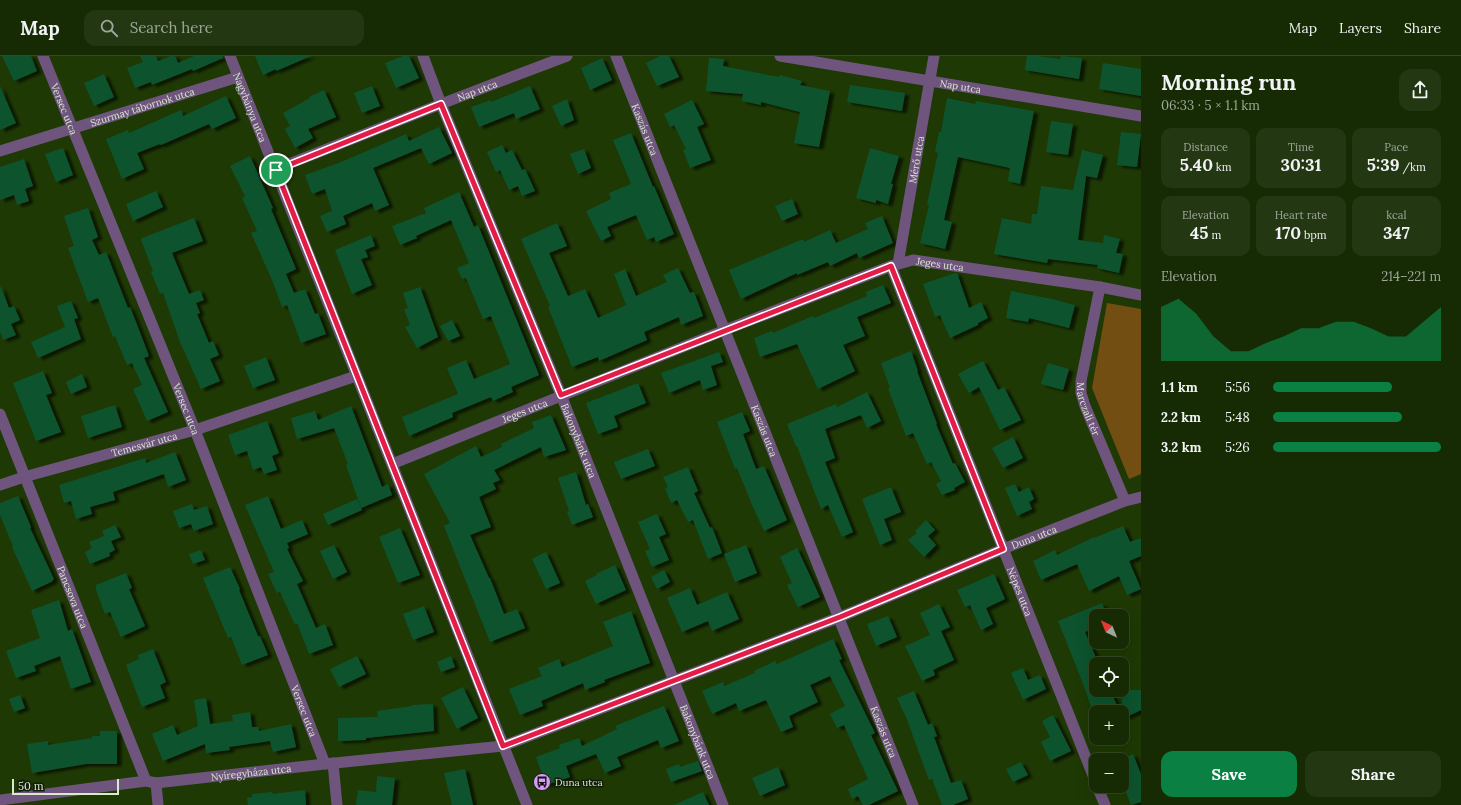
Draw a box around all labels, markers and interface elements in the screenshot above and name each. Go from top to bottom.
search box [84,10,364,46]
text: Map [20,16,60,40]
icon: search [98,17,120,39]
text: Search here [130,18,213,37]
text: Map [1289,19,1317,37]
text: Layers [1339,19,1382,37]
text: Share [1404,19,1441,37]
text: Morning run [1161,68,1296,96]
button: share [1399,69,1441,111]
street label: Nagybánya utca [231,70,270,144]
street label: Nap utca [939,76,982,96]
street label: Nap utca [455,77,499,104]
street label: Versec utca [48,80,81,136]
street label: Szurmay tábornok utca [89,84,196,129]
text: 06:33 · 5 × 1.1 km [1161,97,1260,114]
street label: Kaszás utca [629,102,661,157]
street label: Mérő utca [906,135,927,184]
text: Distance [1183,140,1228,154]
text: Time [1288,140,1314,154]
text: Pace [1384,140,1408,154]
pin [259,153,293,187]
text: 5.40 [1180,154,1213,176]
text: 30:31 [1280,154,1322,176]
text: 5:39 [1367,154,1400,176]
icon: arrive [265,159,287,181]
text: km [1213,160,1232,174]
text: /km [1400,160,1426,174]
text: Elevation [1182,208,1229,222]
text: Heart rate [1275,208,1327,222]
text: kcal [1386,208,1406,222]
text: 45 [1190,222,1209,244]
text: 170 [1275,222,1301,244]
text: 347 [1383,222,1410,244]
text: m [1209,228,1221,242]
text: bpm [1301,228,1327,242]
street label: Jeges utca [915,254,965,274]
text: Elevation [1161,268,1217,285]
text: 214–221 m [1381,268,1441,285]
text: 1.1 km [1161,379,1198,396]
text: 5:56 [1225,379,1250,396]
street label: Versec utca [170,380,203,436]
street label: Marczali tér [1074,382,1103,438]
street label: Jeges utca [499,396,549,426]
street label: Bakonybánk utca [558,401,600,480]
street label: Kaszás utca [748,403,781,458]
text: 2.2 km [1161,409,1201,426]
text: 5:48 [1225,409,1250,426]
street label: Temesvár utca [110,429,179,459]
text: 3.2 km [1161,439,1201,456]
text: 5:26 [1225,439,1250,456]
street label: Duna utca [1009,522,1058,552]
street label: Pancsova utca [55,564,91,630]
street label: Népes utca [1004,565,1036,618]
north arrow [1089,609,1129,649]
map controls [1089,609,1129,793]
button: locate [1089,657,1129,697]
street label: Versec utca [288,682,320,738]
street label: Bakonybánk utca [677,703,719,781]
street label: Kaszás utca [868,704,900,760]
button: + [1089,705,1129,745]
button: Save [1161,751,1297,797]
button: Share [1305,751,1441,797]
button: − [1089,753,1129,793]
street label: Nyíregyháza utca [210,761,292,783]
bus stop icon: Duna utca [532,772,552,792]
place label: Duna utca [555,776,603,789]
scale bar [12,777,119,796]
text: 50 m [18,779,44,793]

